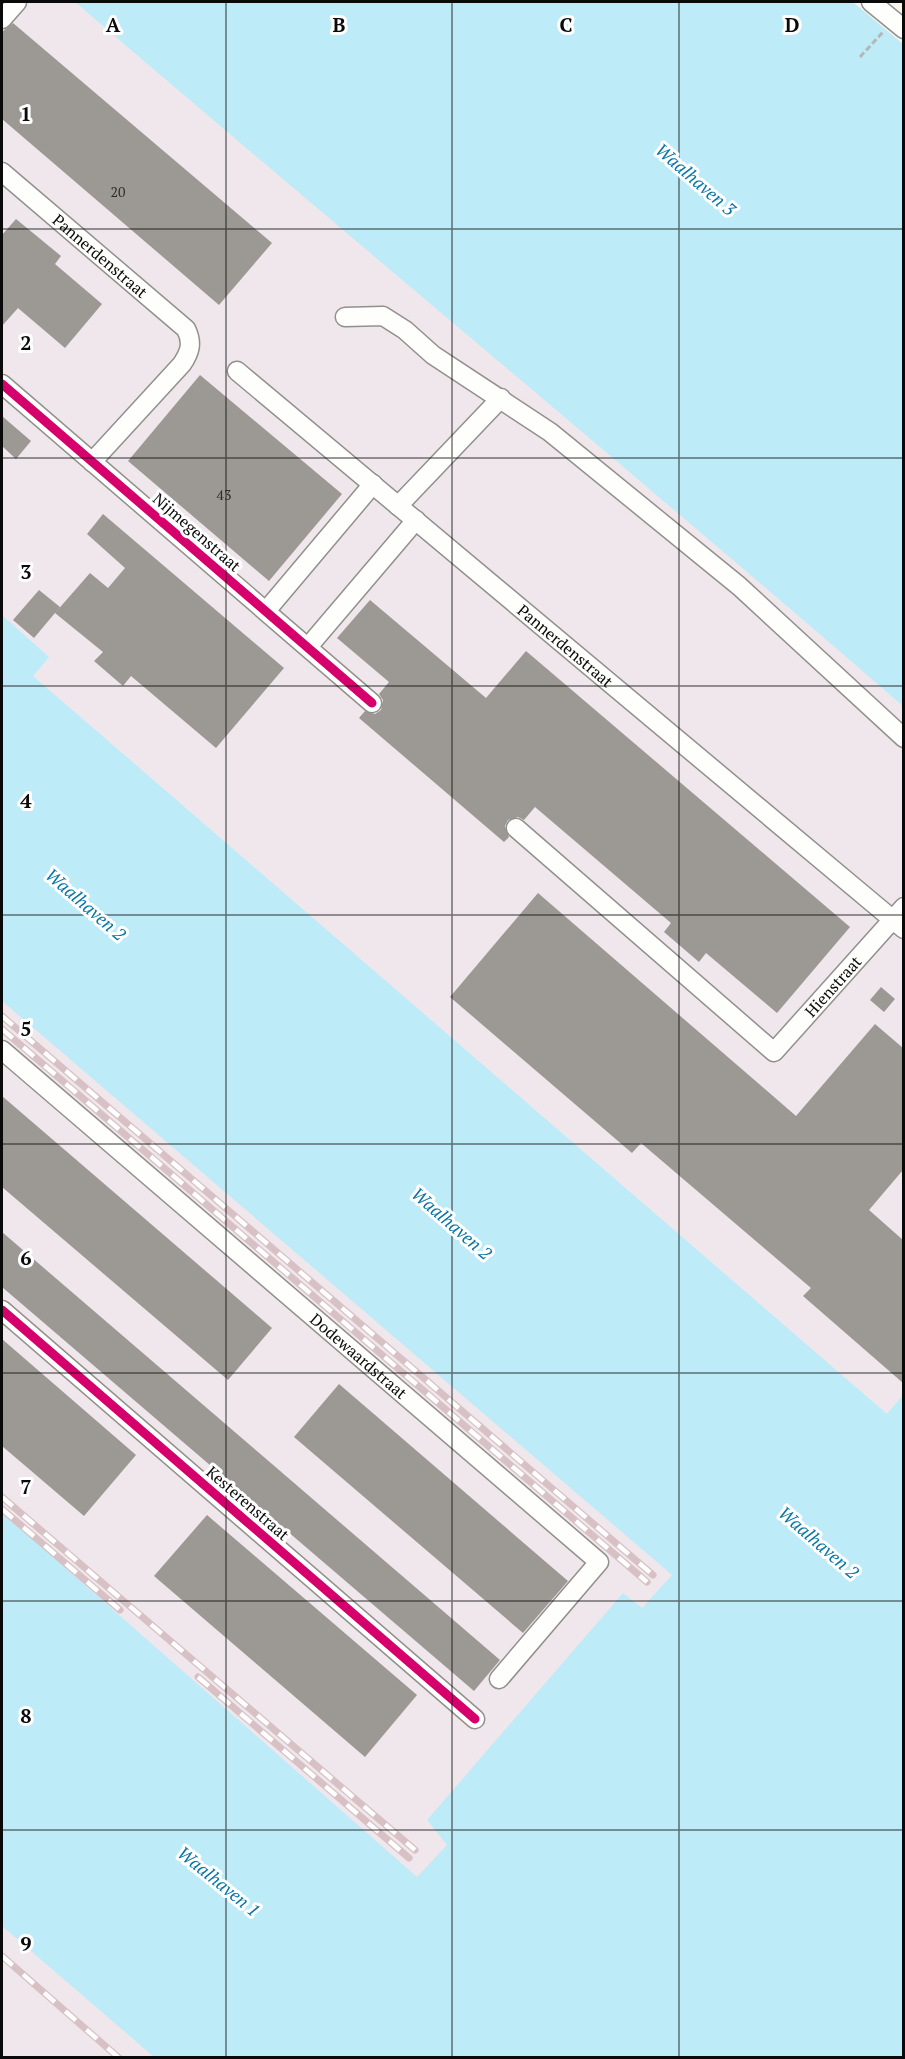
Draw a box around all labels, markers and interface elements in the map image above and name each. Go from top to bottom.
text: A [106,11,121,38]
text: B [333,11,346,38]
text: C [559,11,573,38]
text: D [785,11,799,38]
text: 1 [20,100,32,127]
water label: Waalhaven 3 [651,137,742,221]
house number: 20 [111,182,125,201]
street label: Pannerdenstraat [48,209,152,303]
text: 2 [20,329,32,356]
house number: 43 [217,485,231,504]
street label: Nijmegenstraat [148,488,246,576]
text: 3 [20,558,32,585]
street label: Pannerdenstraat [513,599,618,692]
text: 4 [20,787,32,814]
water label: Waalhaven 2 [41,862,132,946]
street label: Hienstraat [800,951,866,1022]
text: 5 [20,1015,32,1042]
water label: Waalhaven 2 [407,1181,498,1265]
text: 6 [20,1244,32,1271]
street label: Dodewaardstraat [306,1308,412,1404]
street label: Kesterenstraat [202,1461,294,1545]
text: 7 [20,1473,32,1500]
water label: Waalhaven 2 [774,1500,865,1584]
text: 8 [20,1702,32,1729]
water label: Waalhaven 1 [173,1840,265,1922]
text: 9 [20,1930,32,1957]

